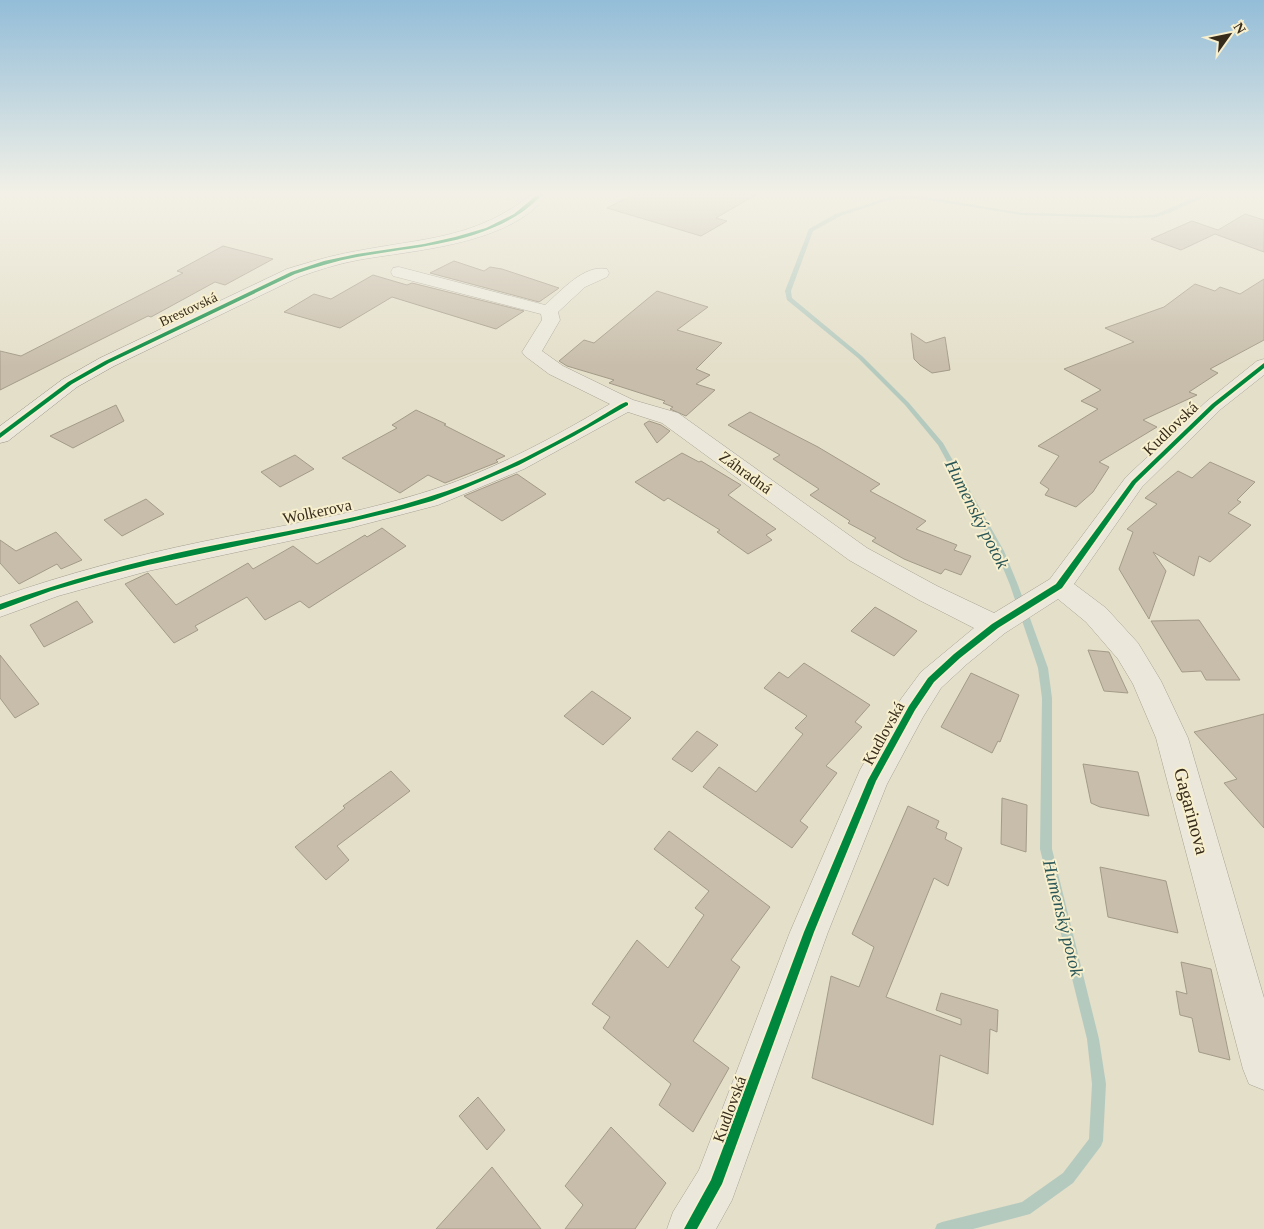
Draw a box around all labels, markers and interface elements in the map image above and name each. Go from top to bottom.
north arrow [1204,10,1254,60]
text: N [1230,20,1249,37]
street label: Brestovská [157,289,220,329]
street label: Kudlovská [1140,398,1201,459]
street label: Záhradná [716,448,775,497]
water label: Humenský potok [941,455,1013,573]
street label: Wolkerova [281,496,353,527]
street label: Kudlovská [859,699,908,768]
street label: Gagarinova [1170,766,1213,857]
water label: Humenský potok [1039,857,1087,979]
street label: Kudlovská [710,1074,749,1145]

